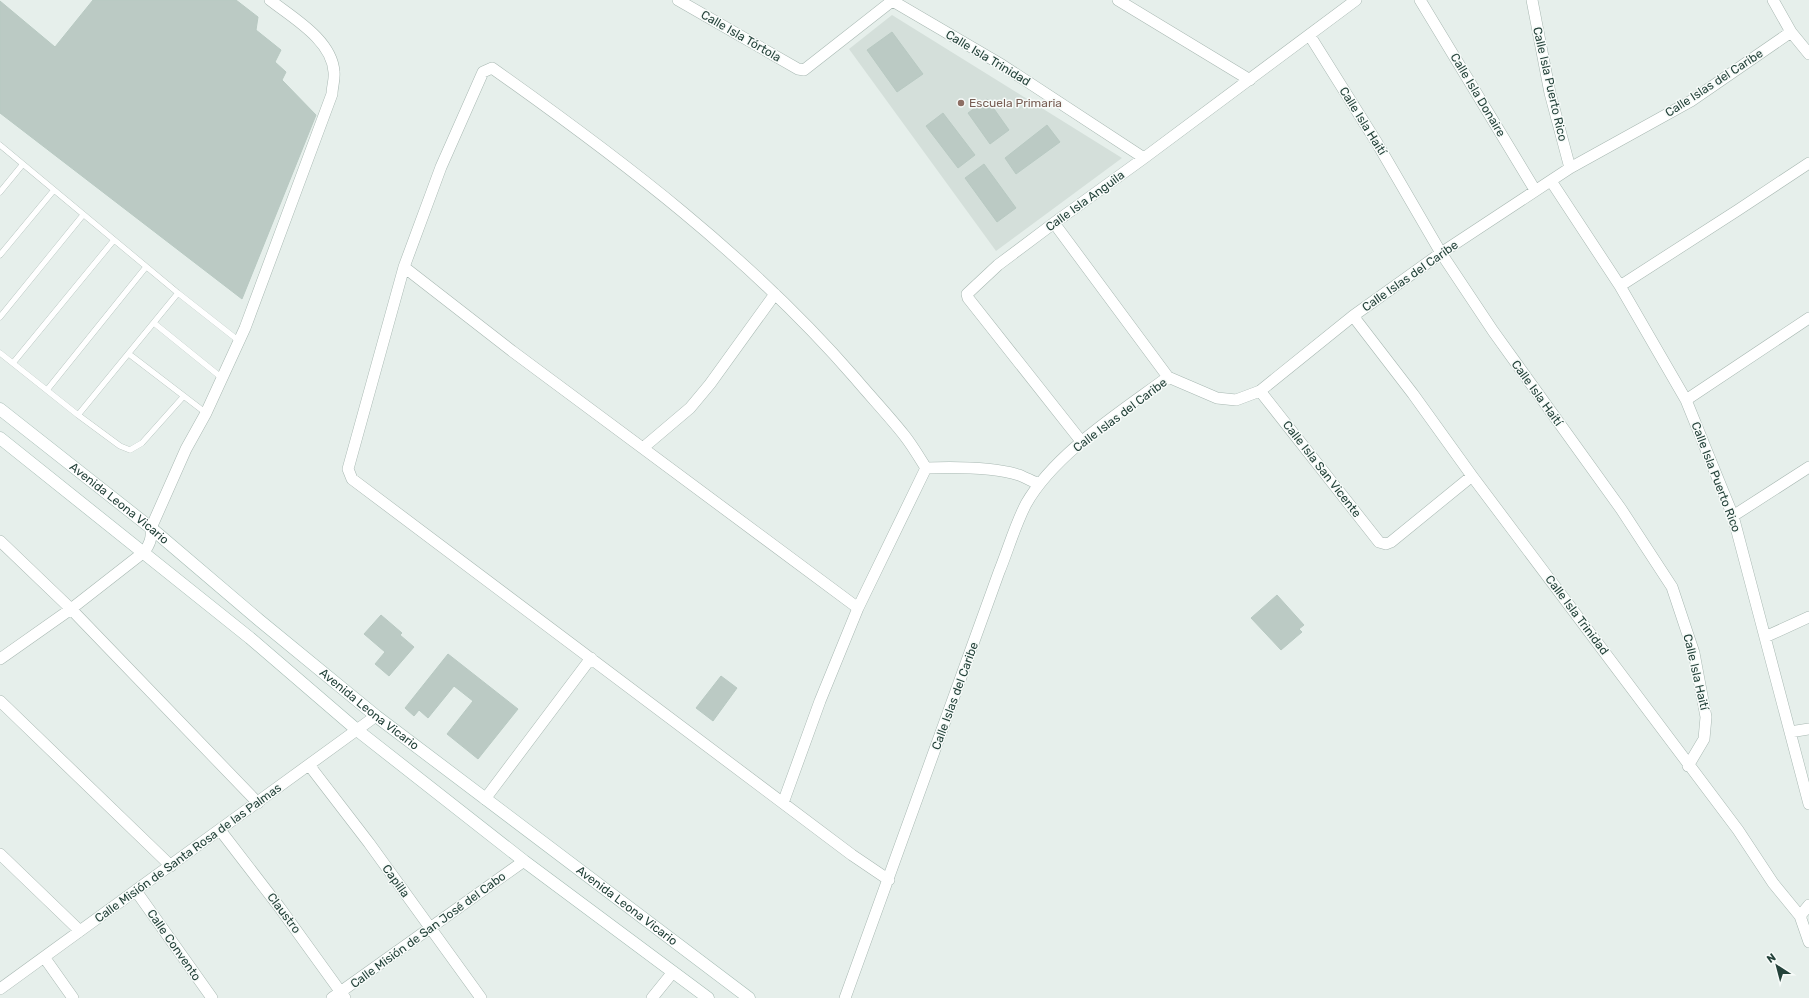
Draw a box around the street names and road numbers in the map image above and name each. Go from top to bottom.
street label: Calle Isla Tórtola [699,7,783,65]
street label: Calle Isla Puerto Rico [1530,25,1570,143]
street label: Calle Isla Trinidad [943,27,1033,89]
street label: Calle Islas del Caribe [1662,46,1766,120]
street label: Calle Isla Donaire [1448,51,1509,140]
street label: Calle Isla Haití [1336,84,1390,159]
street label: Calle Isla Anguila [1043,168,1127,234]
street label: Calle Islas del Caribe [1359,237,1461,314]
street label: Calle Isla Haití [1509,357,1566,429]
street label: Calle Islas del Caribe [1070,375,1170,455]
street label: Calle Isla San Vicente [1280,418,1364,520]
street label: Calle Isla Puerto Rico [1689,420,1744,534]
street label: Avenida Leona Vicario [67,460,172,547]
street label: Calle Isla Trinidad [1542,572,1612,658]
street label: Calle Isla Haití [1680,633,1712,712]
street label: Calle Islas del Caribe [929,640,981,752]
street label: Avenida Leona Vicario [317,666,422,753]
street label: Calle Misión de Santa Rosa de las Palmas [92,781,284,925]
street label: Capilla [379,862,413,900]
street label: Avenida Leona Vicario [574,863,680,948]
street label: Calle Misión de San José del Cabo [348,869,508,991]
street label: Claustro [264,890,304,936]
street label: Calle Convento [144,907,204,984]

